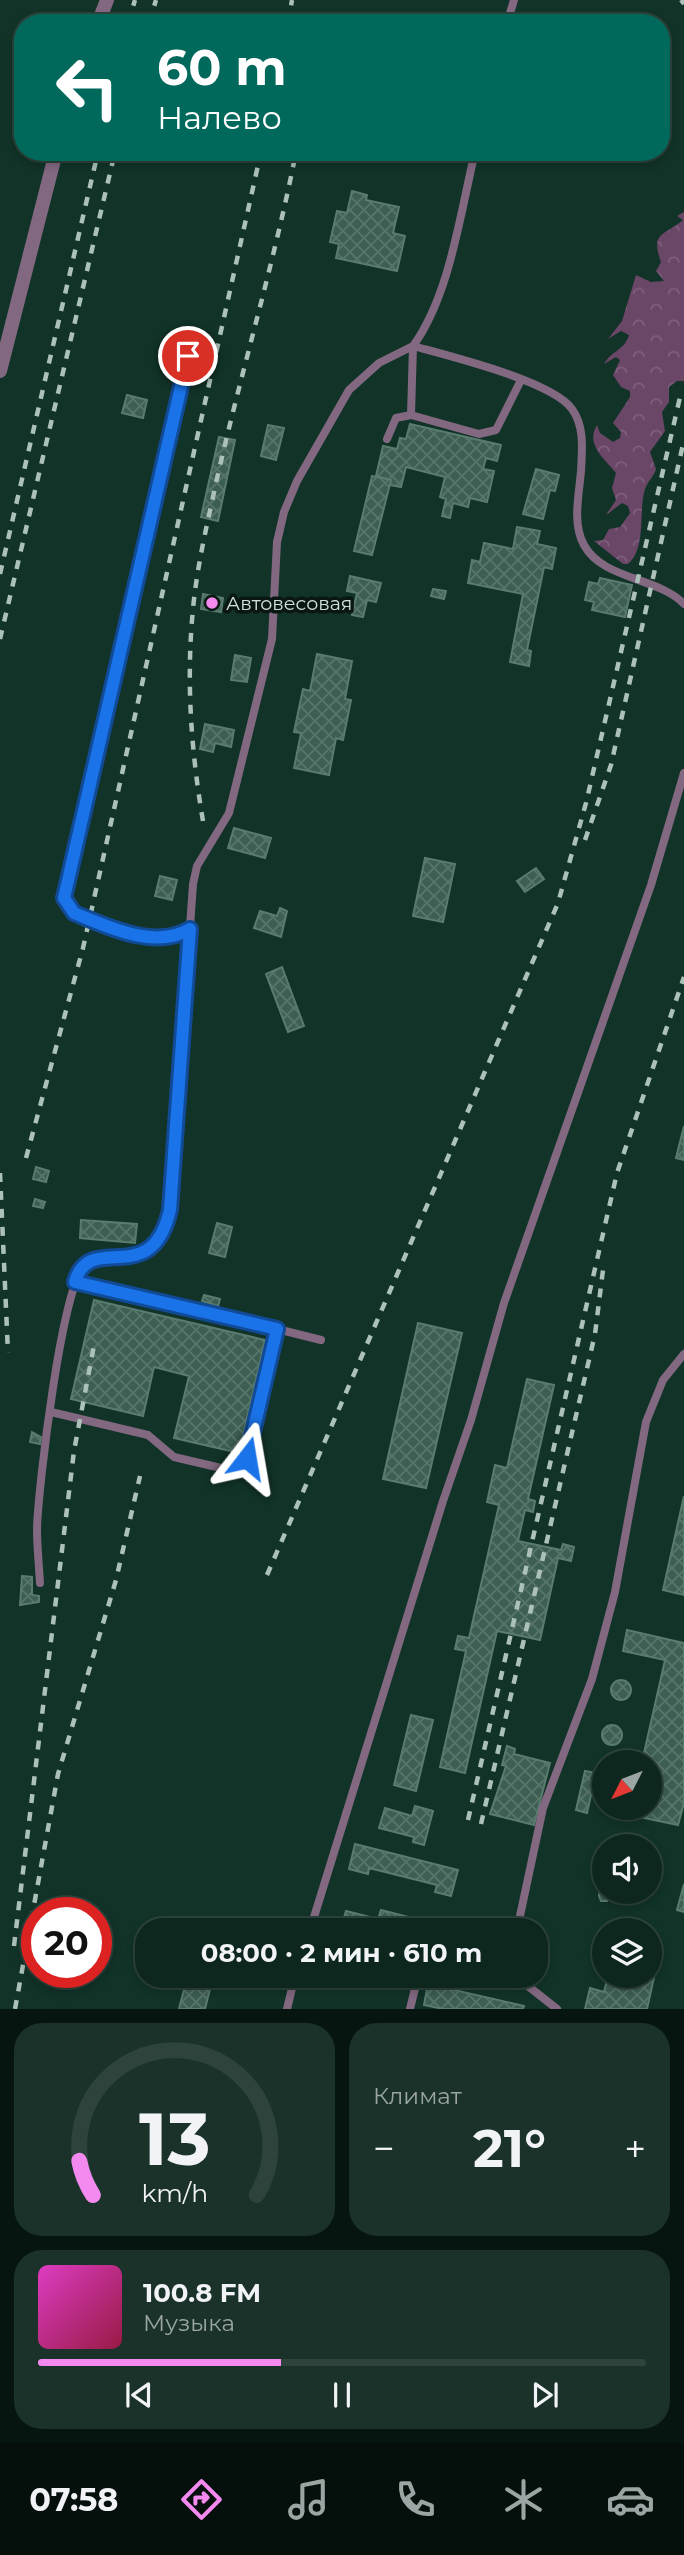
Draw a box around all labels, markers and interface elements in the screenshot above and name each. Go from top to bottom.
text: 60 m [157,38,287,97]
icon: left [42,42,133,133]
text: Налево [157,98,282,137]
pin [158,326,218,386]
icon: arrive [169,337,207,375]
place label: Автовесовая [226,592,352,615]
marker: Автовесовая [204,595,220,611]
position arrow [210,1421,284,1495]
north arrow [592,1750,662,1820]
map controls [592,1750,662,1988]
button: sound [592,1834,662,1904]
speed limit sign: 20 [21,1897,112,1988]
button: layers [592,1918,662,1988]
text: 08:00 · 2 мин · 610 m [201,1937,482,1969]
text: Климат [373,2082,462,2110]
text: 13 [139,2096,210,2184]
text: 21° [473,2117,546,2180]
text: − [373,2125,395,2172]
text: + [624,2125,646,2172]
text: km/h [141,2178,208,2208]
text: 100.8 FM [143,2277,261,2309]
text: Музыка [143,2309,235,2337]
icon: previous [120,2376,158,2414]
icon: pause [323,2376,361,2414]
icon: next [526,2376,564,2414]
icon: directions [177,2475,226,2524]
icon: music [284,2475,333,2524]
icon: phone [391,2475,440,2524]
icon: climate [499,2475,548,2524]
icon: car [606,2475,655,2524]
text: 07:58 [29,2480,118,2519]

